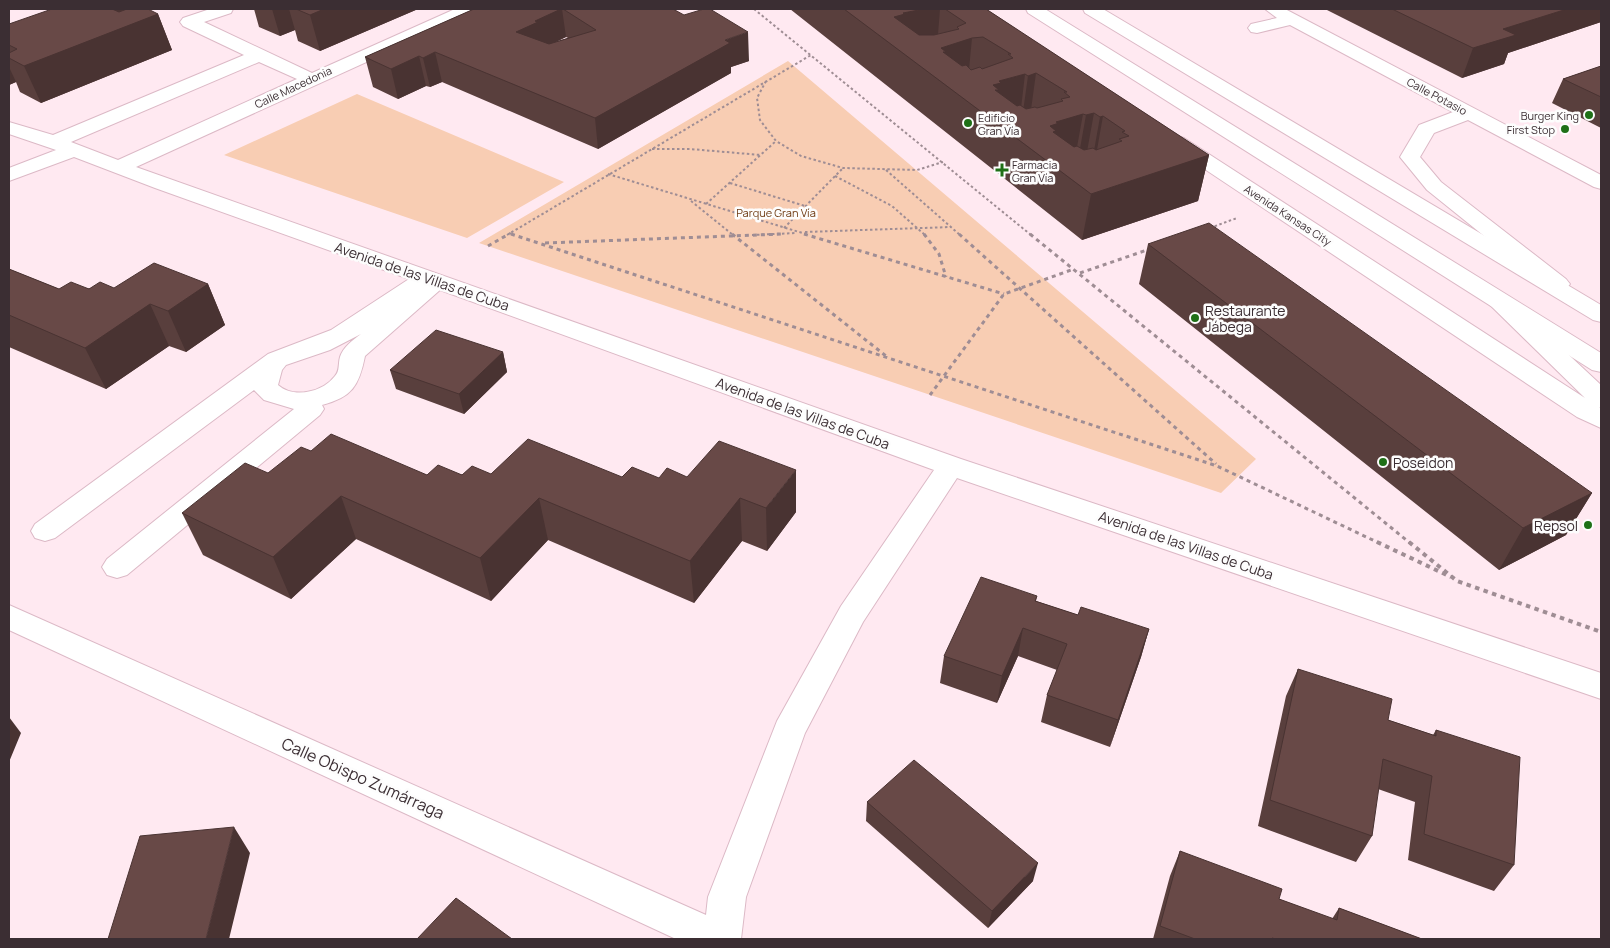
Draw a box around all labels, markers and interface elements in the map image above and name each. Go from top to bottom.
street label: Calle Macedonia [252,63,334,111]
street label: Calle Potasio [1404,74,1470,118]
place label: Burger King [1521,108,1579,123]
marker: Burger King [1583,109,1595,121]
place label: Edificio Gran Vía [978,110,1019,138]
marker: Edificio Gran Vía [962,117,974,129]
place label: First Stop [1507,122,1555,137]
marker: First Stop [1559,123,1571,135]
place label: Farmacia Gran Vía [1012,157,1057,185]
marker: Farmacia Gran Vía [996,164,1008,176]
street label: Avenida Kansas City [1241,181,1335,249]
park label: Parque Gran Vía [736,205,816,220]
street label: Avenida de las Villas de Cuba [332,237,512,315]
place label: Restaurante Jábega [1205,301,1285,336]
marker: Restaurante Jábega [1189,312,1201,324]
street label: Avenida de las Villas de Cuba [713,373,893,453]
place label: Poseidon [1393,453,1453,472]
marker: Poseidon [1377,456,1389,468]
street label: Avenida de las Villas de Cuba [1096,506,1276,584]
place label: Repsol [1534,516,1578,535]
marker: Repsol [1582,519,1594,531]
street label: Calle Obispo Zumárraga [278,732,448,824]

